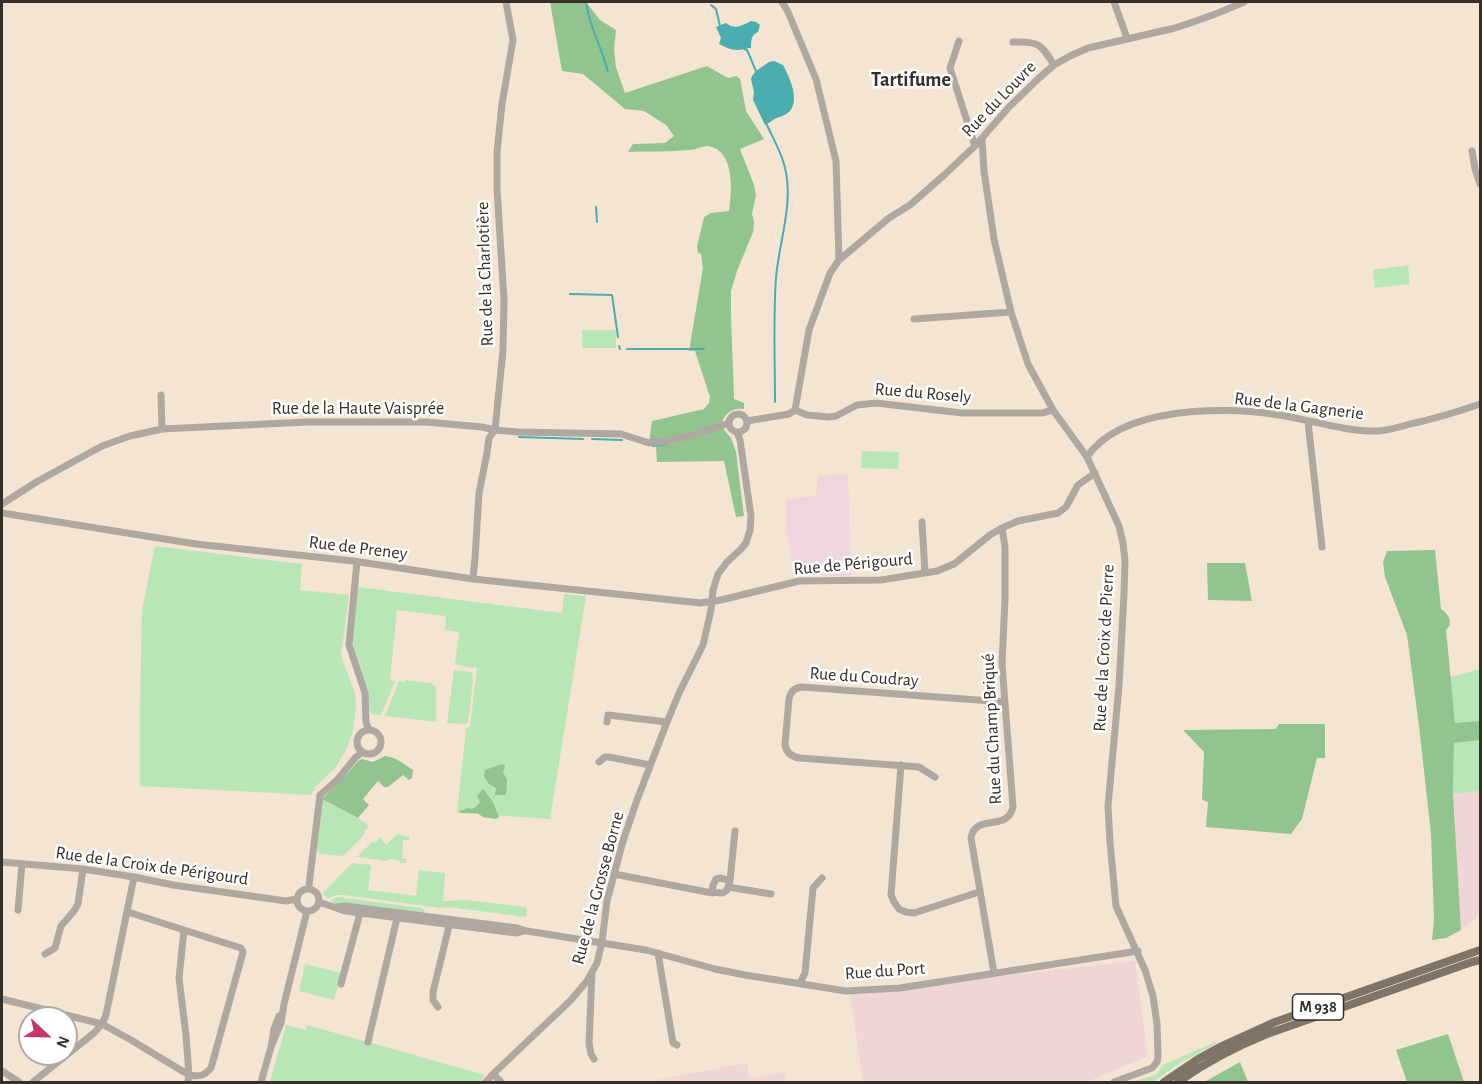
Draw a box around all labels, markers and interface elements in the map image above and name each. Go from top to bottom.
street label: Rue du Louvre [957,56,1041,142]
district label: Tartifume [871,68,951,92]
street label: Rue de la Charlotière [472,201,498,347]
street label: Rue du Rosely [874,378,972,408]
street label: Rue de la Gagnerie [1233,387,1365,425]
street label: Rue de la Haute Vaisprée [272,398,444,420]
street label: Rue de Preney [307,531,409,565]
street label: Rue de Périgourd [793,548,913,580]
street label: Rue de la Croix de Pierre [1089,564,1119,732]
street label: Rue du Champ Briqué [977,653,1007,805]
street label: Rue du Coudray [809,662,919,692]
street label: Rue de la Grosse Borne [567,809,629,967]
street label: Rue de la Croix de Périgourd [54,842,250,890]
street label: Rue du Port [844,957,926,985]
road number: M 938 [1292,994,1344,1020]
north arrow [18,1006,78,1066]
text: N [53,1034,72,1050]

